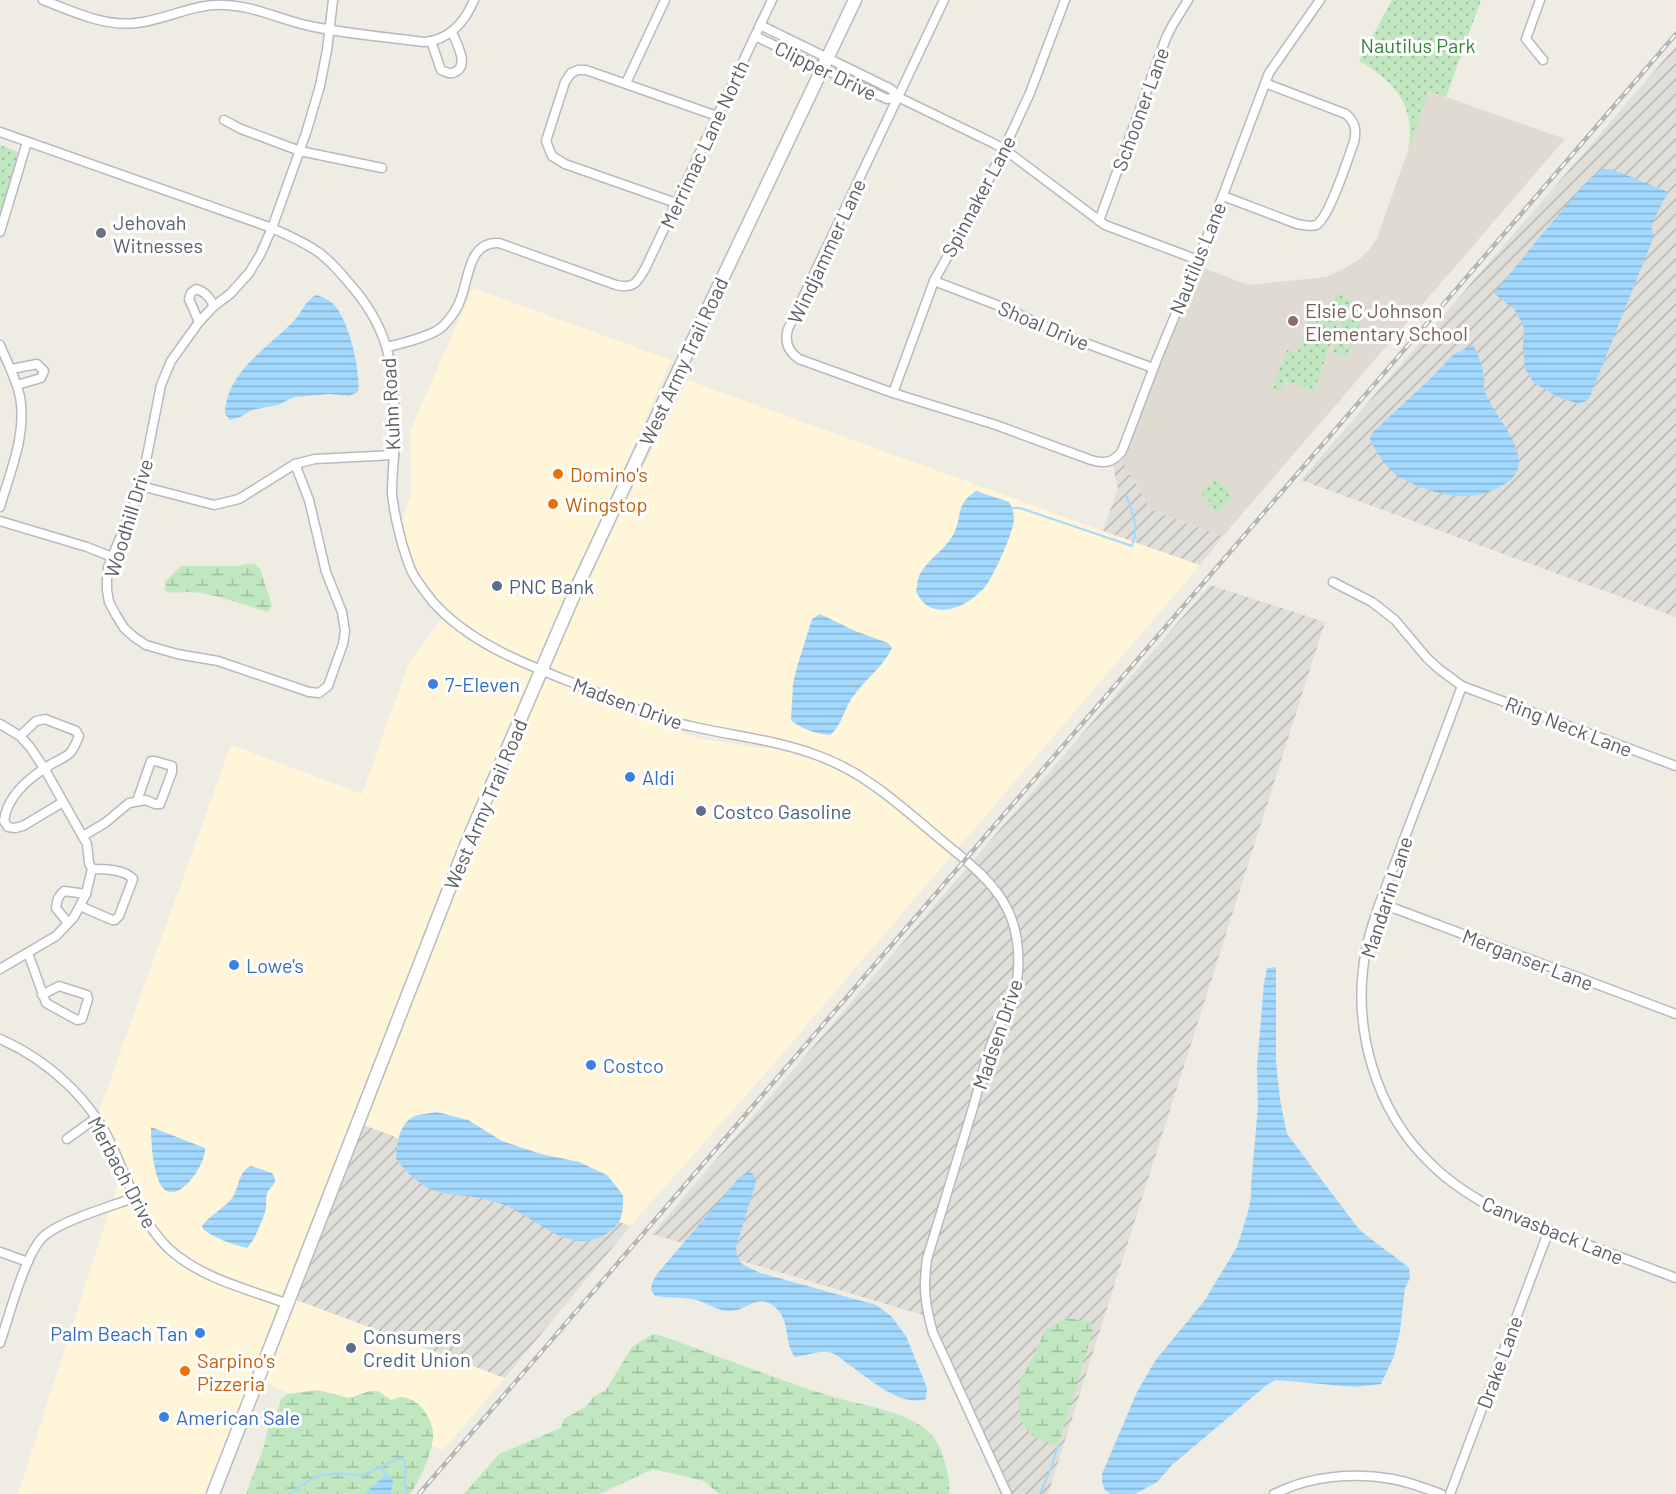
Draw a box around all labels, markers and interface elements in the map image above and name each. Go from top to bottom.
park label: Nautilus Park [1360,33,1476,57]
street label: Clipper Drive [771,35,881,105]
street label: Schooner Lane [1106,44,1174,174]
street label: Merrimac Lane North [655,56,753,232]
street label: Spinnaker Lane [936,131,1020,261]
street label: Windjammer Lane [782,175,870,327]
street label: Nautilus Lane [1164,198,1230,318]
place label: Jehovah Witnesses [113,210,203,257]
marker: Jehovah Witnesses [94,226,108,240]
street label: West Army Trail Road [634,273,732,449]
street label: Shoal Drive [995,295,1093,355]
place label: Elsie C Johnson Elementary School [1305,298,1468,345]
marker: Elsie C Johnson Elementary School [1286,314,1300,328]
street label: Kuhn Road [376,357,404,451]
street label: Woodhill Drive [99,456,157,580]
place label: Domino's [570,462,648,486]
marker: Domino's [551,467,565,481]
place label: Wingstop [565,492,648,516]
marker: Wingstop [546,497,560,511]
place label: PNC Bank [509,574,594,598]
marker: PNC Bank [490,579,504,593]
place label: 7-Eleven [445,672,520,696]
street label: Madsen Drive [570,672,686,734]
marker: 7-Eleven [426,677,440,691]
street label: Ring Neck Lane [1502,691,1636,761]
street label: West Army Trail Road [438,715,532,893]
place label: Aldi [642,765,675,789]
marker: Aldi [623,770,637,784]
place label: Costco Gasoline [713,799,852,823]
marker: Costco Gasoline [694,804,708,818]
street label: Mandarin Lane [1355,833,1417,961]
street label: Merganser Lane [1459,923,1597,995]
place label: Lowe's [246,953,304,977]
marker: Lowe's [227,958,241,972]
street label: Madsen Drive [967,976,1027,1092]
place label: Costco [603,1053,664,1077]
marker: Costco [584,1058,598,1072]
street label: Merbach Drive [84,1112,162,1232]
street label: Canvasback Lane [1479,1191,1627,1269]
street label: Drake Lane [1471,1312,1527,1412]
place label: Palm Beach Tan [50,1321,188,1345]
place label: Consumers Credit Union [363,1324,471,1371]
marker: Palm Beach Tan [193,1326,207,1340]
marker: Consumers Credit Union [344,1341,358,1355]
place label: Sarpino's Pizzeria [197,1348,275,1395]
marker: Sarpino's Pizzeria [178,1364,192,1378]
place label: American Sale [176,1405,300,1429]
marker: American Sale [157,1410,171,1424]

